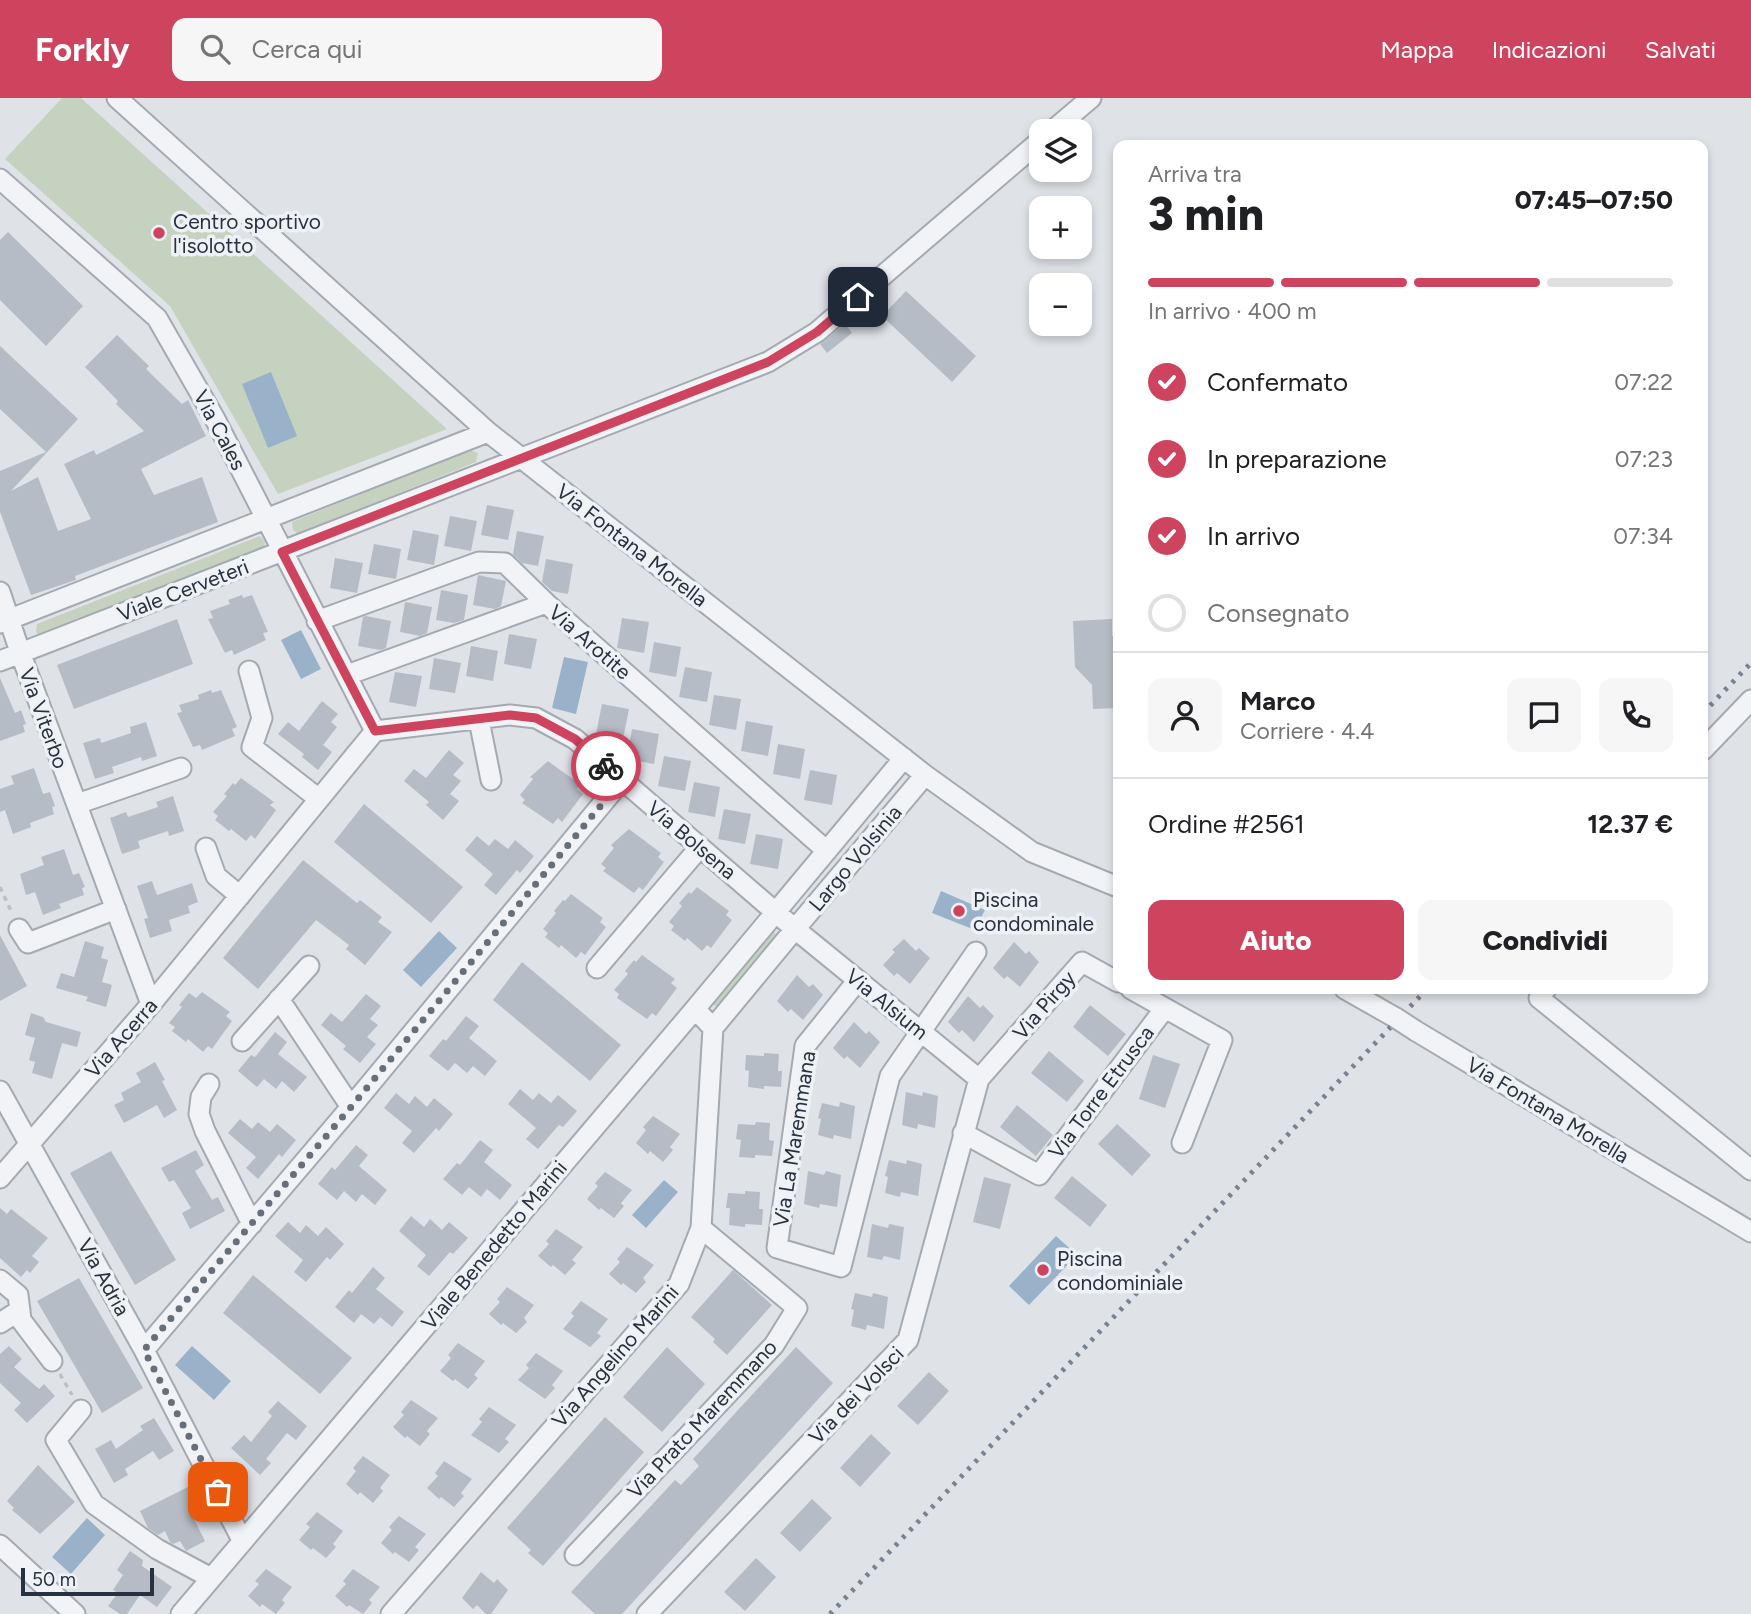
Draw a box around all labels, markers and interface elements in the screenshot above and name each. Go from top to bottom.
search box [172,18,662,81]
text: Forkly [35,30,130,69]
icon: search [196,30,234,68]
text: Cerca qui [252,33,363,65]
text: Mappa [1381,35,1454,64]
text: Indicazioni [1492,35,1607,64]
text: Salvati [1645,35,1716,64]
map controls [1029,119,1092,336]
button: layers [1029,119,1092,182]
text: Arriva tra [1148,160,1242,188]
text: 07:45–07:50 [1515,184,1673,216]
text: 3 min [1148,186,1264,242]
button: + [1029,196,1092,259]
place label: Centro sportivo l'isolotto [173,209,321,258]
marker: Centro sportivo l'isolotto [151,225,167,241]
pin [828,267,888,327]
button: − [1029,273,1092,336]
icon: home [839,278,877,316]
text: In arrivo · 400 m [1148,297,1317,325]
icon: check [1148,363,1186,401]
text: Confermato [1207,366,1348,398]
text: 07:22 [1614,368,1673,396]
street label: Via Cales [189,386,251,474]
icon: check [1148,440,1186,478]
text: In preparazione [1207,443,1387,475]
text: 07:23 [1615,445,1673,473]
street label: Via Fontana Morella [551,478,713,612]
icon: check [1148,517,1186,555]
text: In arrivo [1207,520,1300,552]
text: 07:34 [1613,522,1673,550]
street label: Viale Cerveteri [114,553,252,627]
text: Consegnato [1207,597,1350,629]
street label: Via Arotite [544,599,636,685]
street label: Via Viterbo [14,664,74,772]
button: person [1148,678,1222,752]
button: chat [1507,678,1581,752]
button: phone [1599,678,1673,752]
text: Marco [1240,685,1315,717]
text: Corriere · 4.4 [1240,717,1374,745]
courier [571,731,641,801]
icon: bike [587,747,625,785]
street label: Via Bolsena [642,796,742,884]
street label: Largo Volsinia [803,800,907,916]
text: Ordine #2561 [1148,808,1305,840]
text: 12.37 € [1587,808,1673,840]
place label: Piscina condominale [973,887,1094,936]
button: Aiuto [1148,900,1404,980]
button: Condividi [1418,900,1673,980]
marker: Piscina condominale [951,903,967,919]
street label: Via Alsium [841,963,933,1045]
street label: Via Pirgy [1007,966,1081,1044]
street label: Via Acerra [80,993,162,1083]
street label: Via Torre Etrusca [1043,1021,1159,1163]
street label: Via La Maremmana [768,1049,820,1229]
street label: Via Fontana Morella [1462,1052,1634,1168]
street label: Viale Benedetto Marini [416,1155,572,1335]
street label: Via Adria [73,1234,135,1320]
place label: Piscina condominiale [1057,1246,1183,1295]
marker: Piscina condominiale [1035,1262,1051,1278]
street label: Via Angelino Marini [546,1280,684,1432]
street label: Via Prato Maremmano [622,1334,782,1504]
street label: Via dei Volsci [803,1341,909,1449]
pin [188,1462,248,1522]
icon: bag [199,1473,237,1511]
scale bar [21,1565,154,1597]
text: 50 m [32,1568,76,1591]

